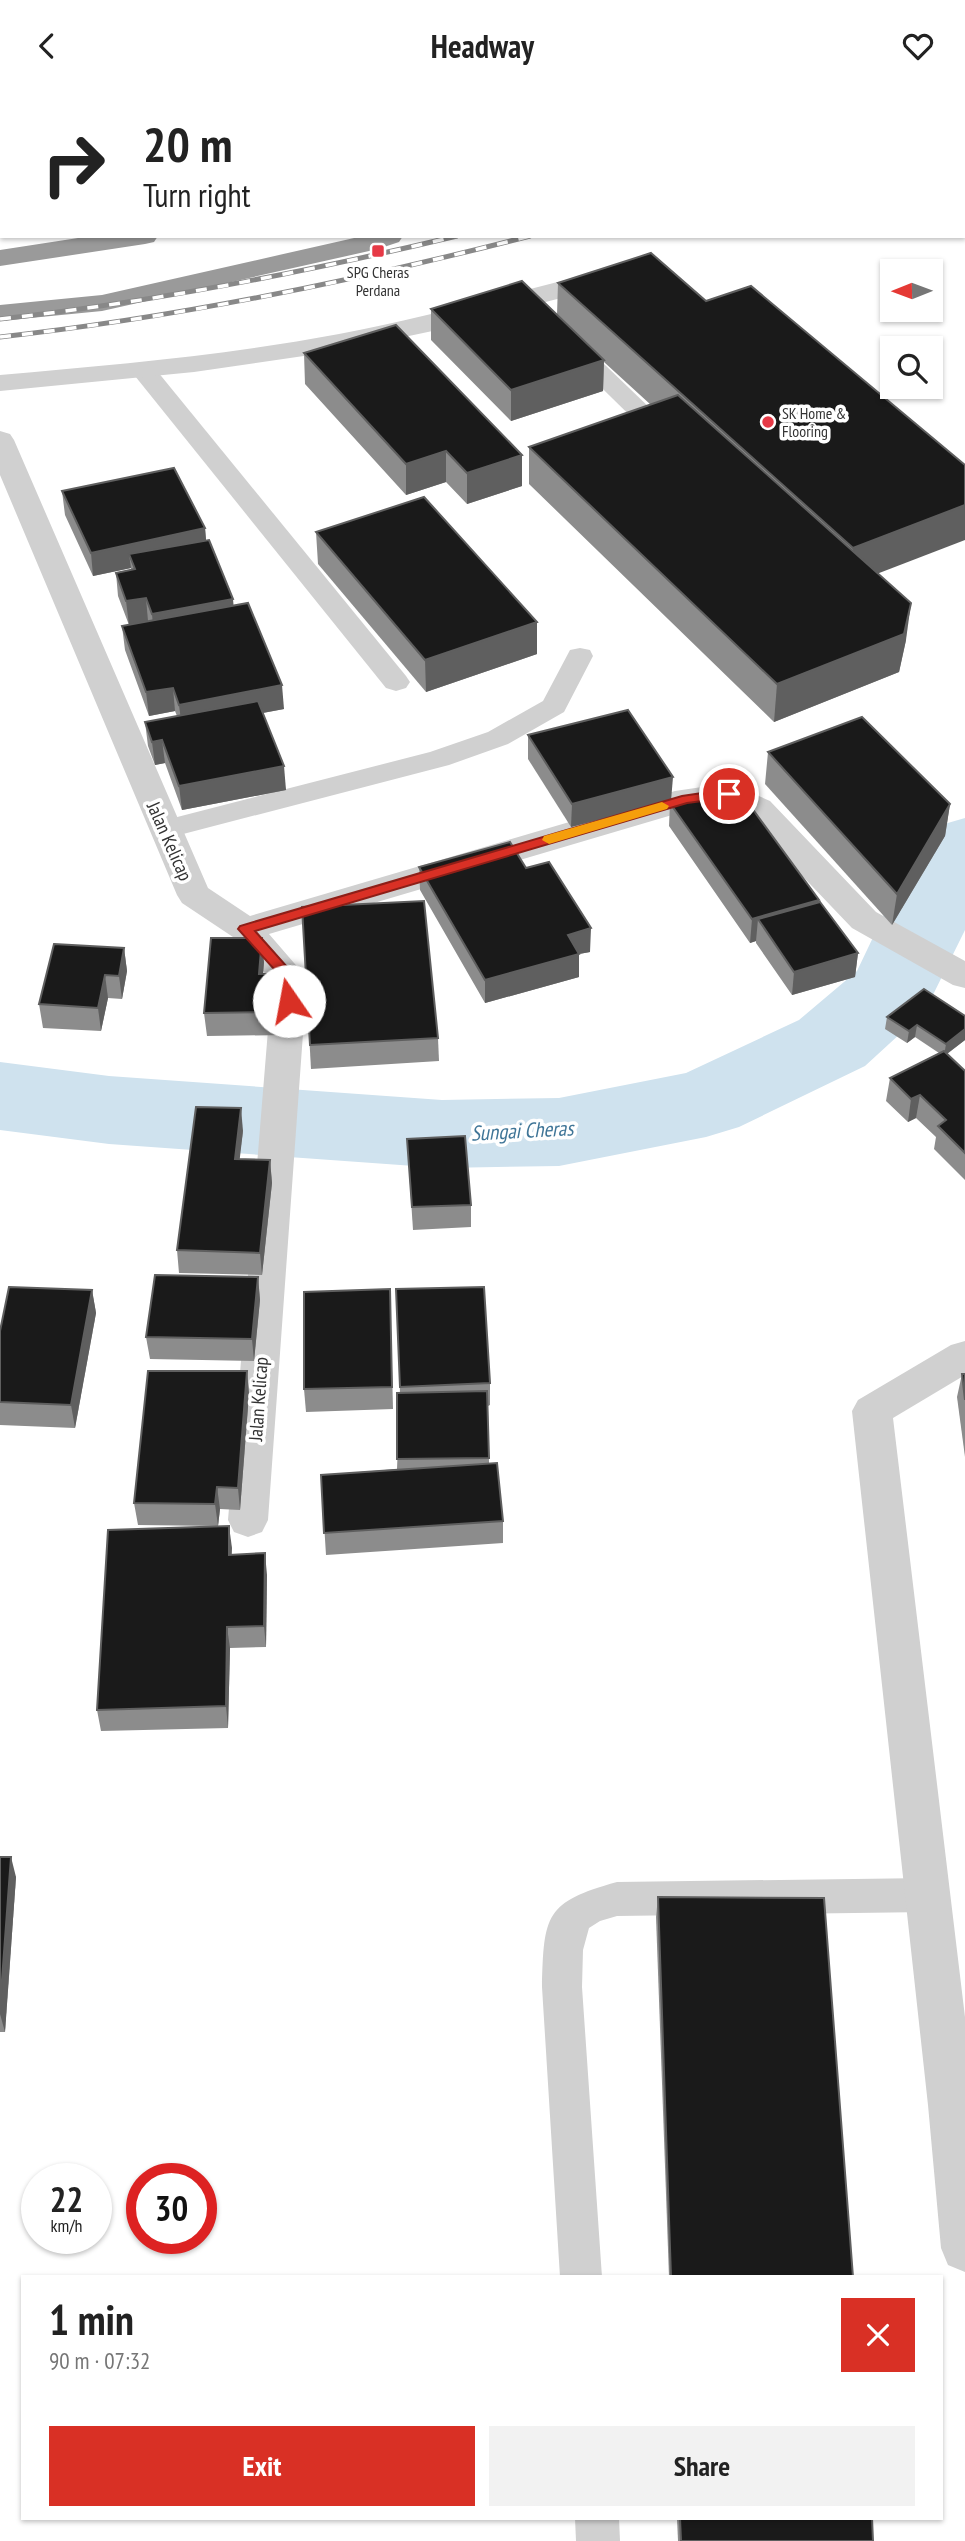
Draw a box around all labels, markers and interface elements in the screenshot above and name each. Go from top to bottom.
text: Headway [431,25,534,67]
icon: back [28,27,66,65]
icon: heart [899,27,937,65]
text: 20 m [143,112,232,176]
icon: right [28,119,119,210]
text: Turn right [143,174,251,216]
marker: SPG Cheras Perdana [370,243,386,259]
north arrow [880,259,943,322]
map controls [880,259,943,399]
place label: SPG Cheras Perdana [347,262,409,300]
button: search [880,336,943,399]
place label: SK Home & Flooring [782,403,846,441]
marker: SK Home & Flooring [760,414,776,430]
pin [699,764,759,824]
icon: arrive [710,775,748,813]
street label: Jalan Kelicap [142,797,198,884]
position arrow [252,964,326,1038]
water label: Sungai Cheras [470,1114,576,1147]
street label: Jalan Kelicap [243,1356,273,1443]
speed limit sign: 30 [126,2163,217,2254]
text: 22 [50,2176,83,2222]
text: km/h [51,2214,82,2237]
text: 1 min [49,2292,134,2347]
button: close [841,2298,915,2372]
text: 90 m · 07:32 [49,2346,150,2375]
button: Exit [49,2426,475,2506]
button: Share [489,2426,915,2506]

